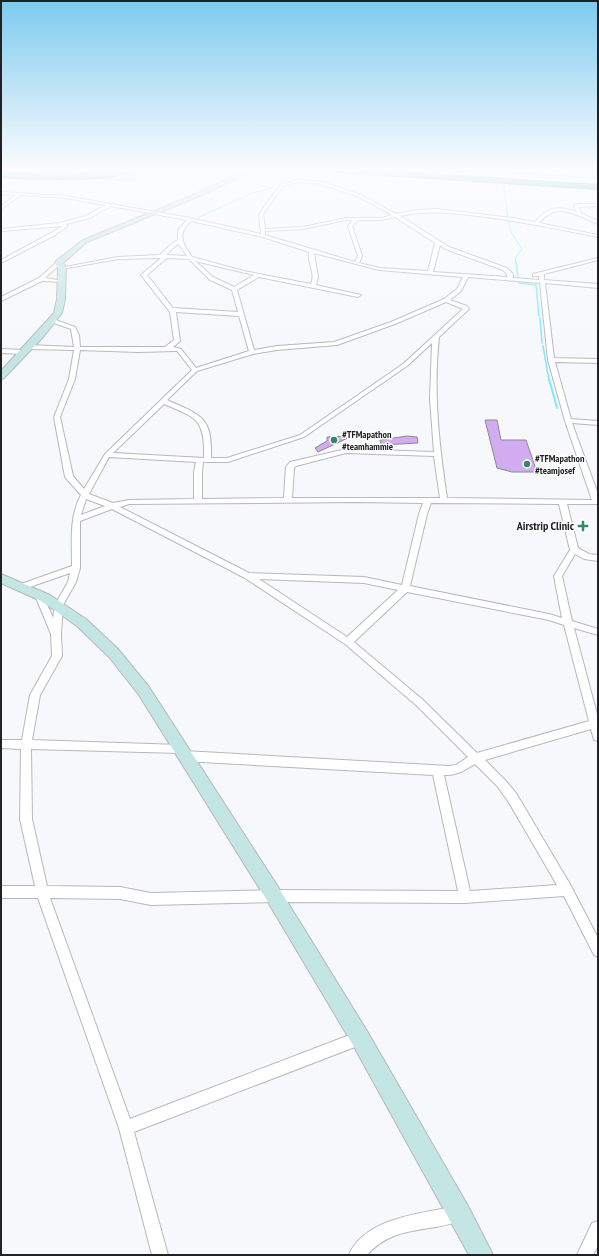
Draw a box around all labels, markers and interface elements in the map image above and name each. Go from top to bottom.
place label: #TFMapathon #teamhammie [342,428,393,453]
marker: #TFMapathon #teamhammie [329,435,339,445]
place label: #TFMapathon #teamjosef [535,452,585,477]
marker: #TFMapathon #teamjosef [522,459,532,469]
place label: Airstrip Clinic [516,518,575,533]
marker: Airstrip Clinic [577,520,589,532]

